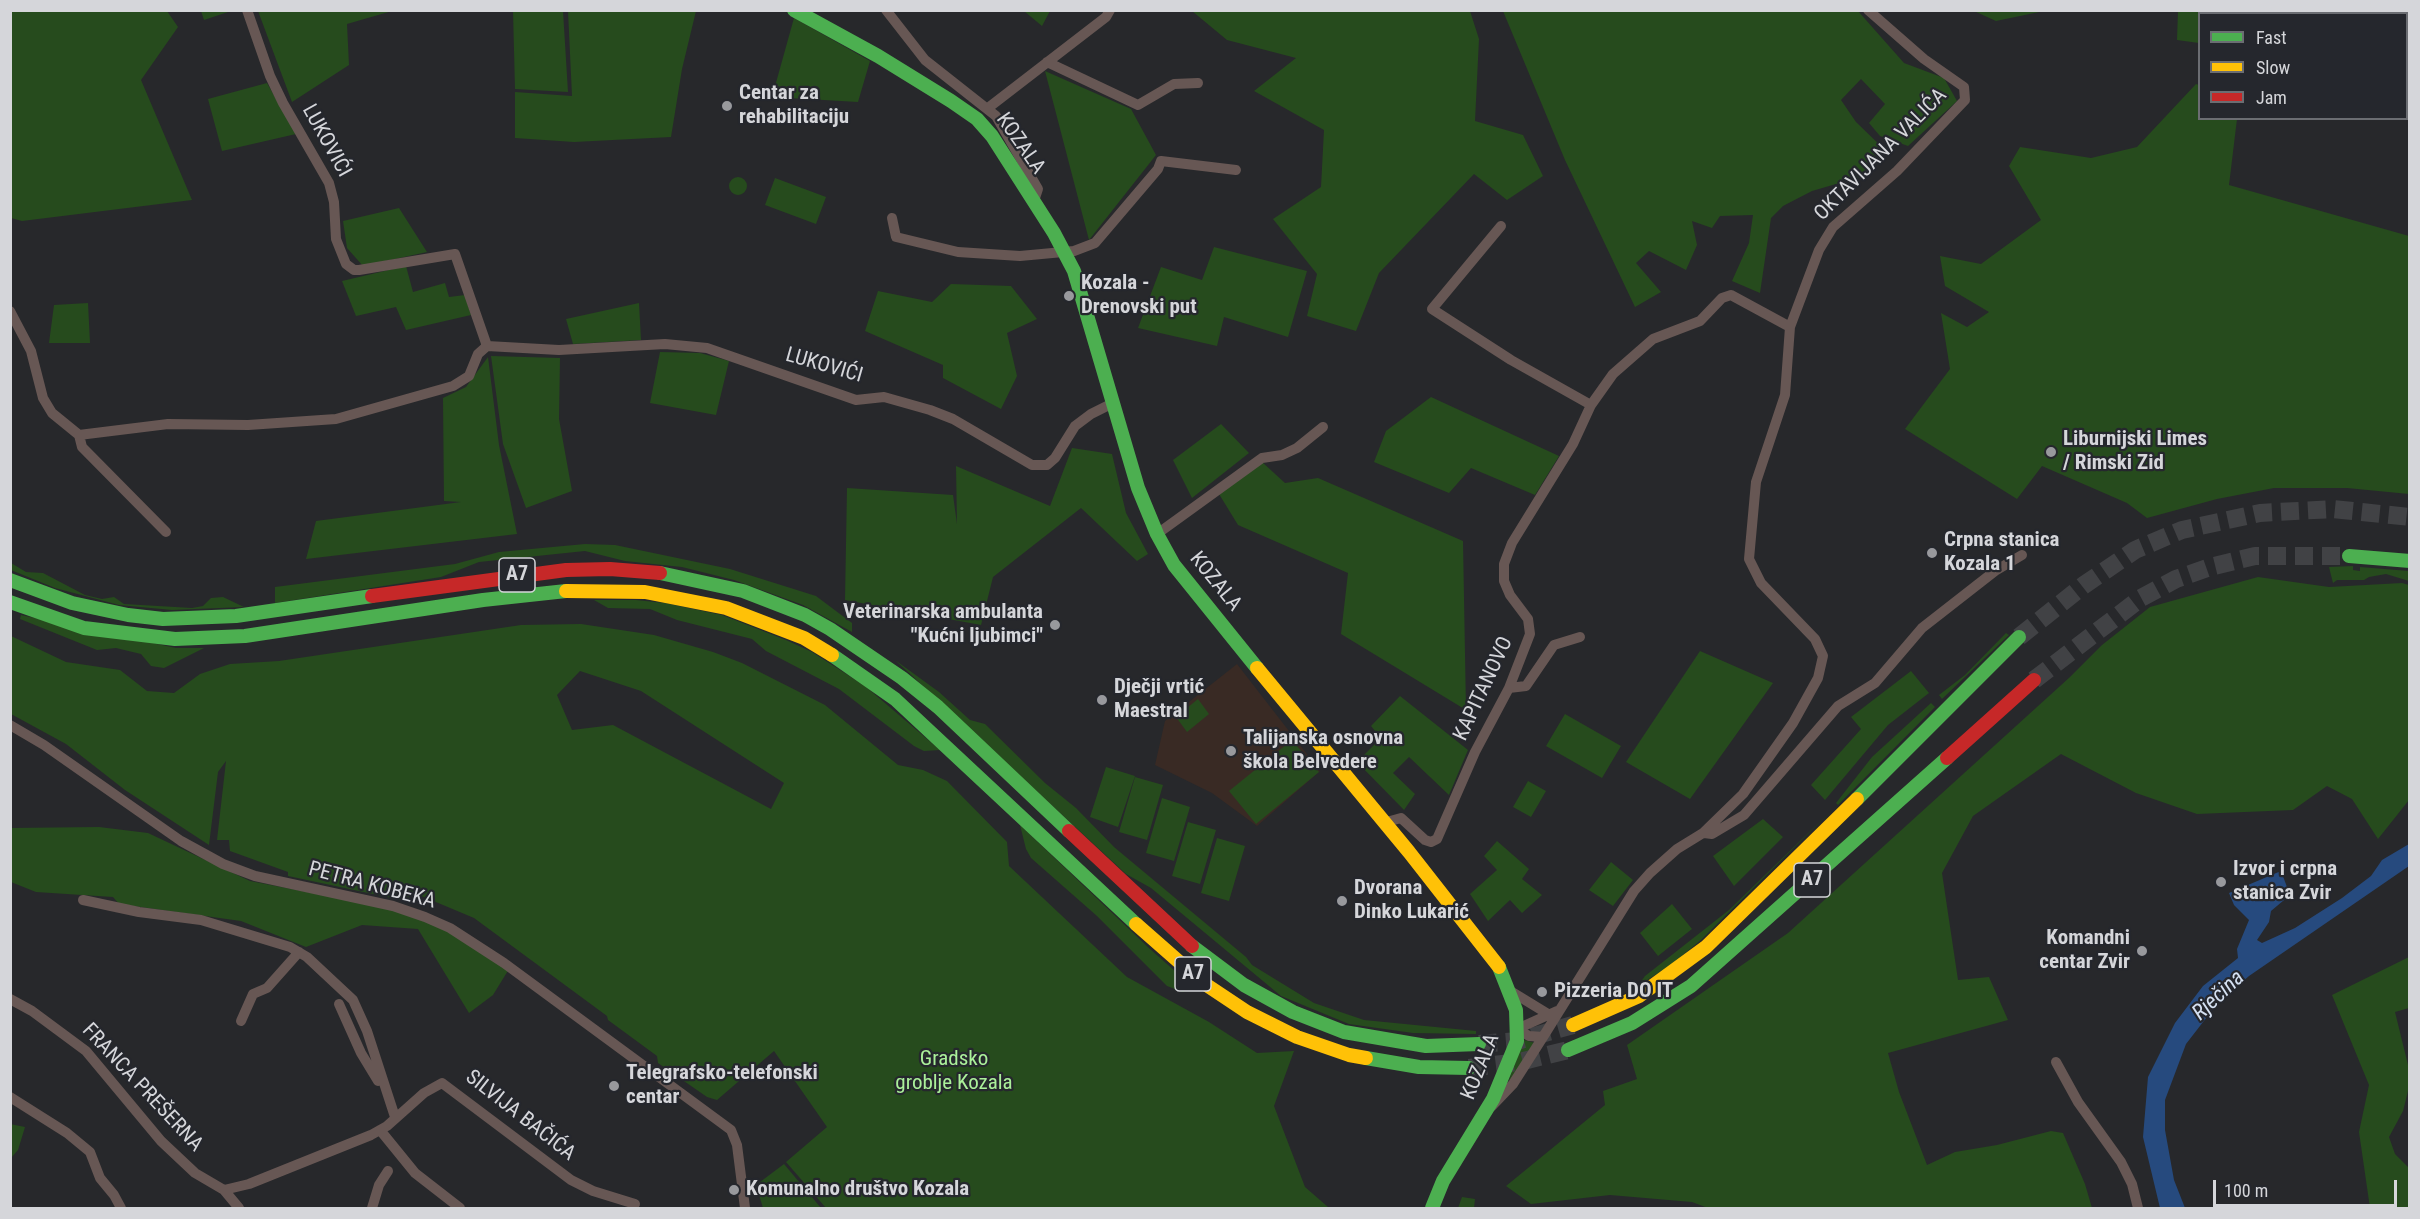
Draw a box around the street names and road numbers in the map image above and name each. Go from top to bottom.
street label: OKTAVIJANA VALIĆA [1810,84,1952,226]
street label: LUKOVIĆI [296,100,356,182]
street label: KOZALA [990,108,1050,180]
street label: LUKOVIĆI [783,343,865,389]
street label: KOZALA [1183,547,1247,617]
road number: A7 [499,558,535,592]
street label: KAPITANOVO [1449,633,1519,745]
street label: PETRA KOBEKA [306,857,438,915]
road number: A7 [1794,863,1830,897]
road number: A7 [1175,957,1211,991]
street label: FRANCA PREŠERNA [76,1019,208,1157]
street label: KOZALA [1456,1030,1506,1104]
street label: SILVIJA BAČIĆA [460,1065,580,1167]

